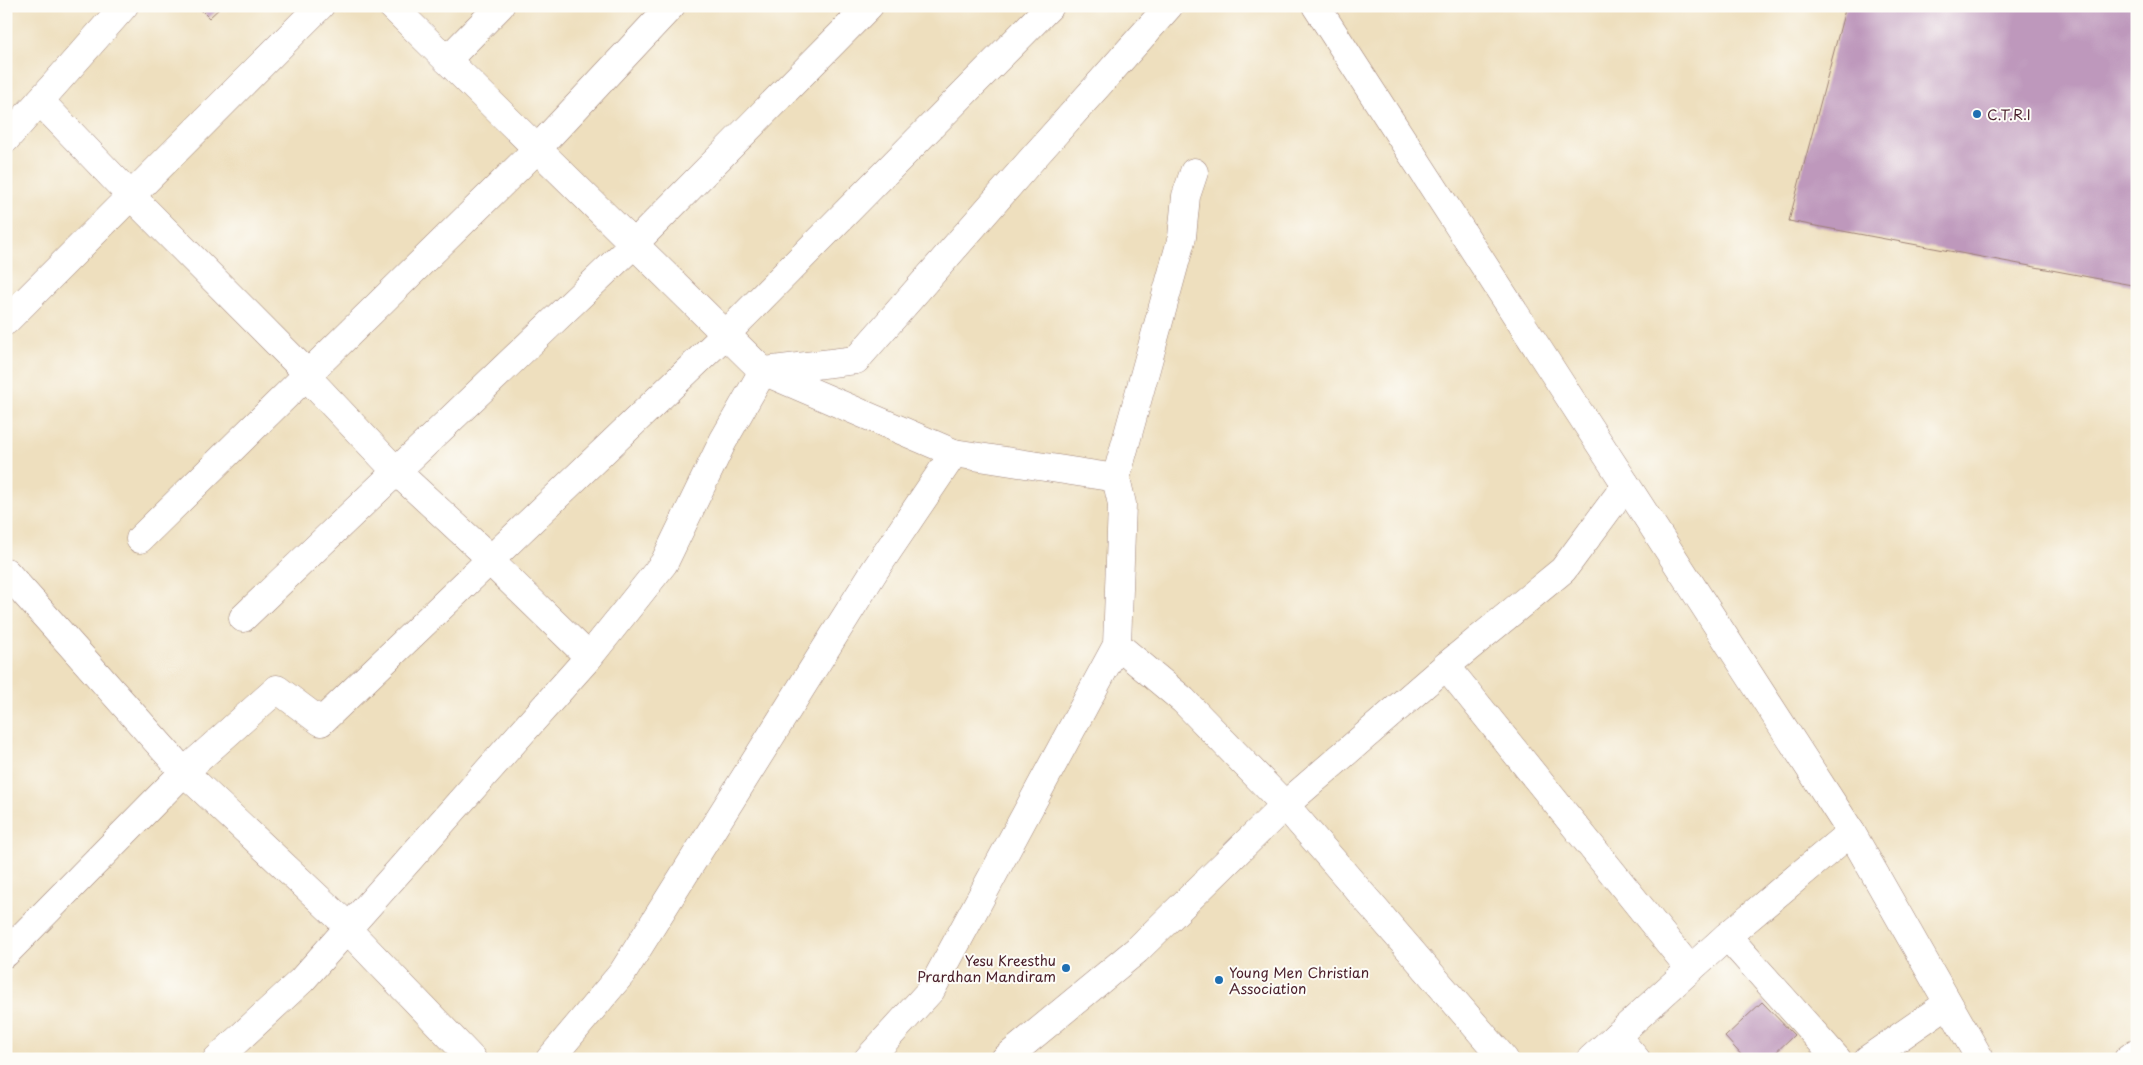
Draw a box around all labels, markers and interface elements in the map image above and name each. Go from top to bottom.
place label: C.T.R.I [1987,104,2031,125]
marker: C.T.R.I [1971,108,1983,120]
place label: Yesu Kreesthu Prardhan Mandiram [917,950,1056,987]
marker: Yesu Kreesthu Prardhan Mandiram [1060,962,1072,974]
place label: Young Men Christian Association [1229,962,1369,999]
marker: Young Men Christian Association [1213,974,1225,986]

